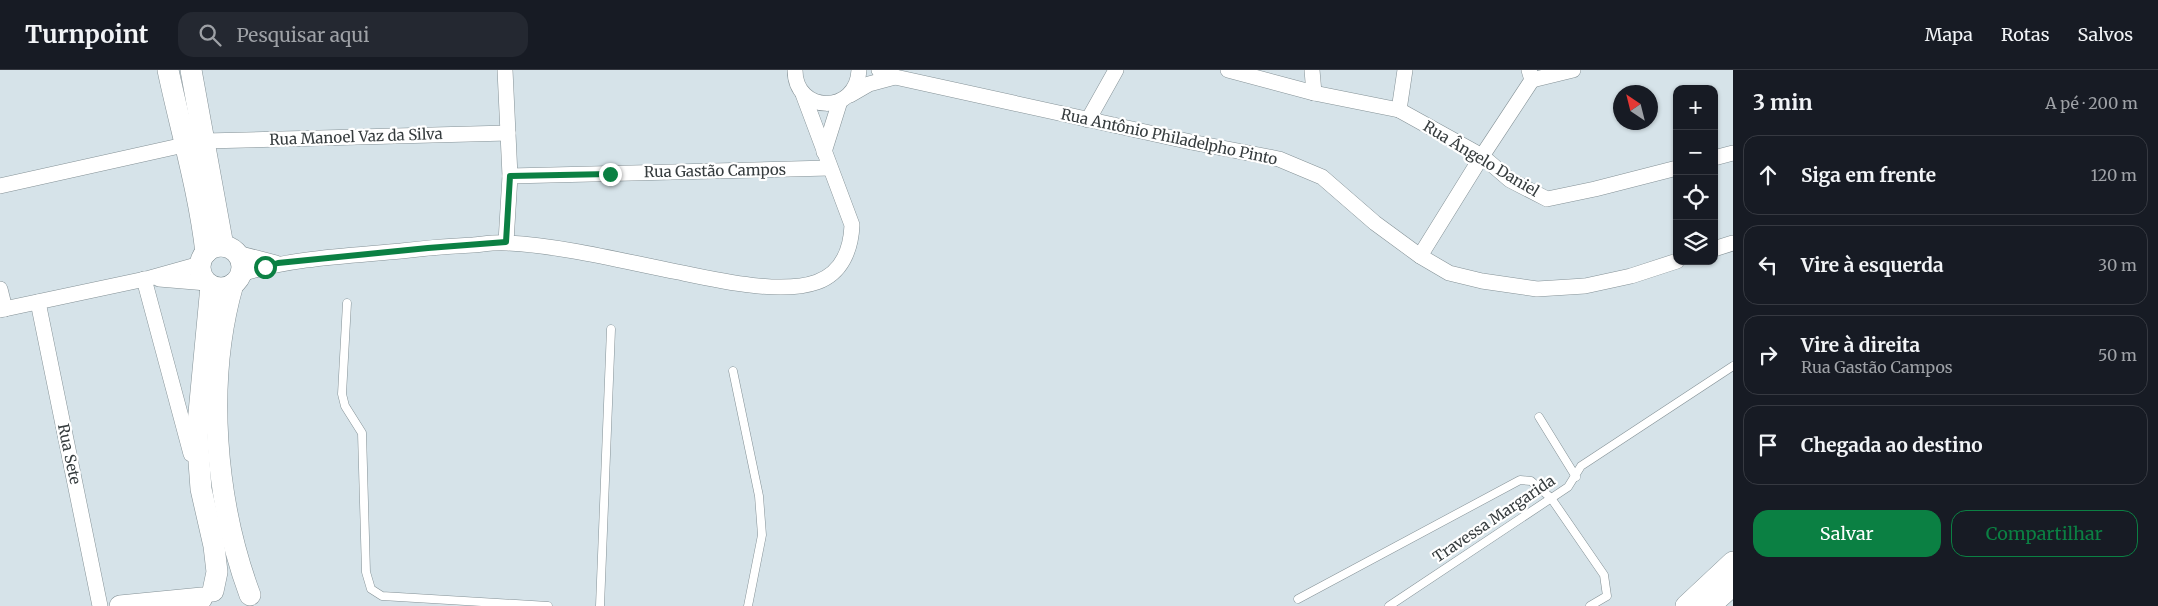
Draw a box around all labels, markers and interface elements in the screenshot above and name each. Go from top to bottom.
search box [178,12,528,57]
text: Turnpoint [25,19,148,50]
icon: search [196,21,224,49]
text: Pesquisar aqui [236,23,369,47]
text: Mapa [1925,23,1973,46]
text: Rotas [2001,23,2050,46]
text: Salvos [2078,23,2133,46]
north arrow [1613,85,1658,130]
map controls [1673,85,1718,265]
button: + [1673,85,1718,130]
text: 3 min [1753,89,1812,116]
text: A pé · 200 m [2045,93,2138,113]
street label: Rua Antônio Philadelpho Pinto [1059,104,1279,169]
street label: Rua Ângelo Daniel [1420,116,1543,201]
street label: Rua Manoel Vaz da Silva [269,124,443,149]
button: − [1673,130,1718,175]
street label: Rua Gastão Campos [644,160,786,181]
icon: ahead [1754,161,1782,189]
route end [599,163,622,186]
text: Siga em frente [1801,163,1936,187]
text: 120 m [2091,165,2137,185]
button: locate [1673,175,1718,220]
button: layers [1673,220,1718,265]
icon: left [1754,251,1782,279]
text: Vire à esquerda [1801,253,1944,277]
text: 30 m [2098,255,2137,275]
route start [254,256,277,279]
text: Vire à direita [1801,333,1920,357]
icon: right [1754,341,1782,369]
text: 50 m [2098,345,2137,365]
text: Rua Gastão Campos [1801,357,1953,377]
street label: Rua Sete [54,422,85,486]
icon: arrive [1754,431,1782,459]
text: Chegada ao destino [1801,433,1983,457]
street label: Travessa Margarida [1429,471,1558,566]
button: Salvar [1753,510,1941,557]
button: Compartilhar [1951,510,2138,557]

